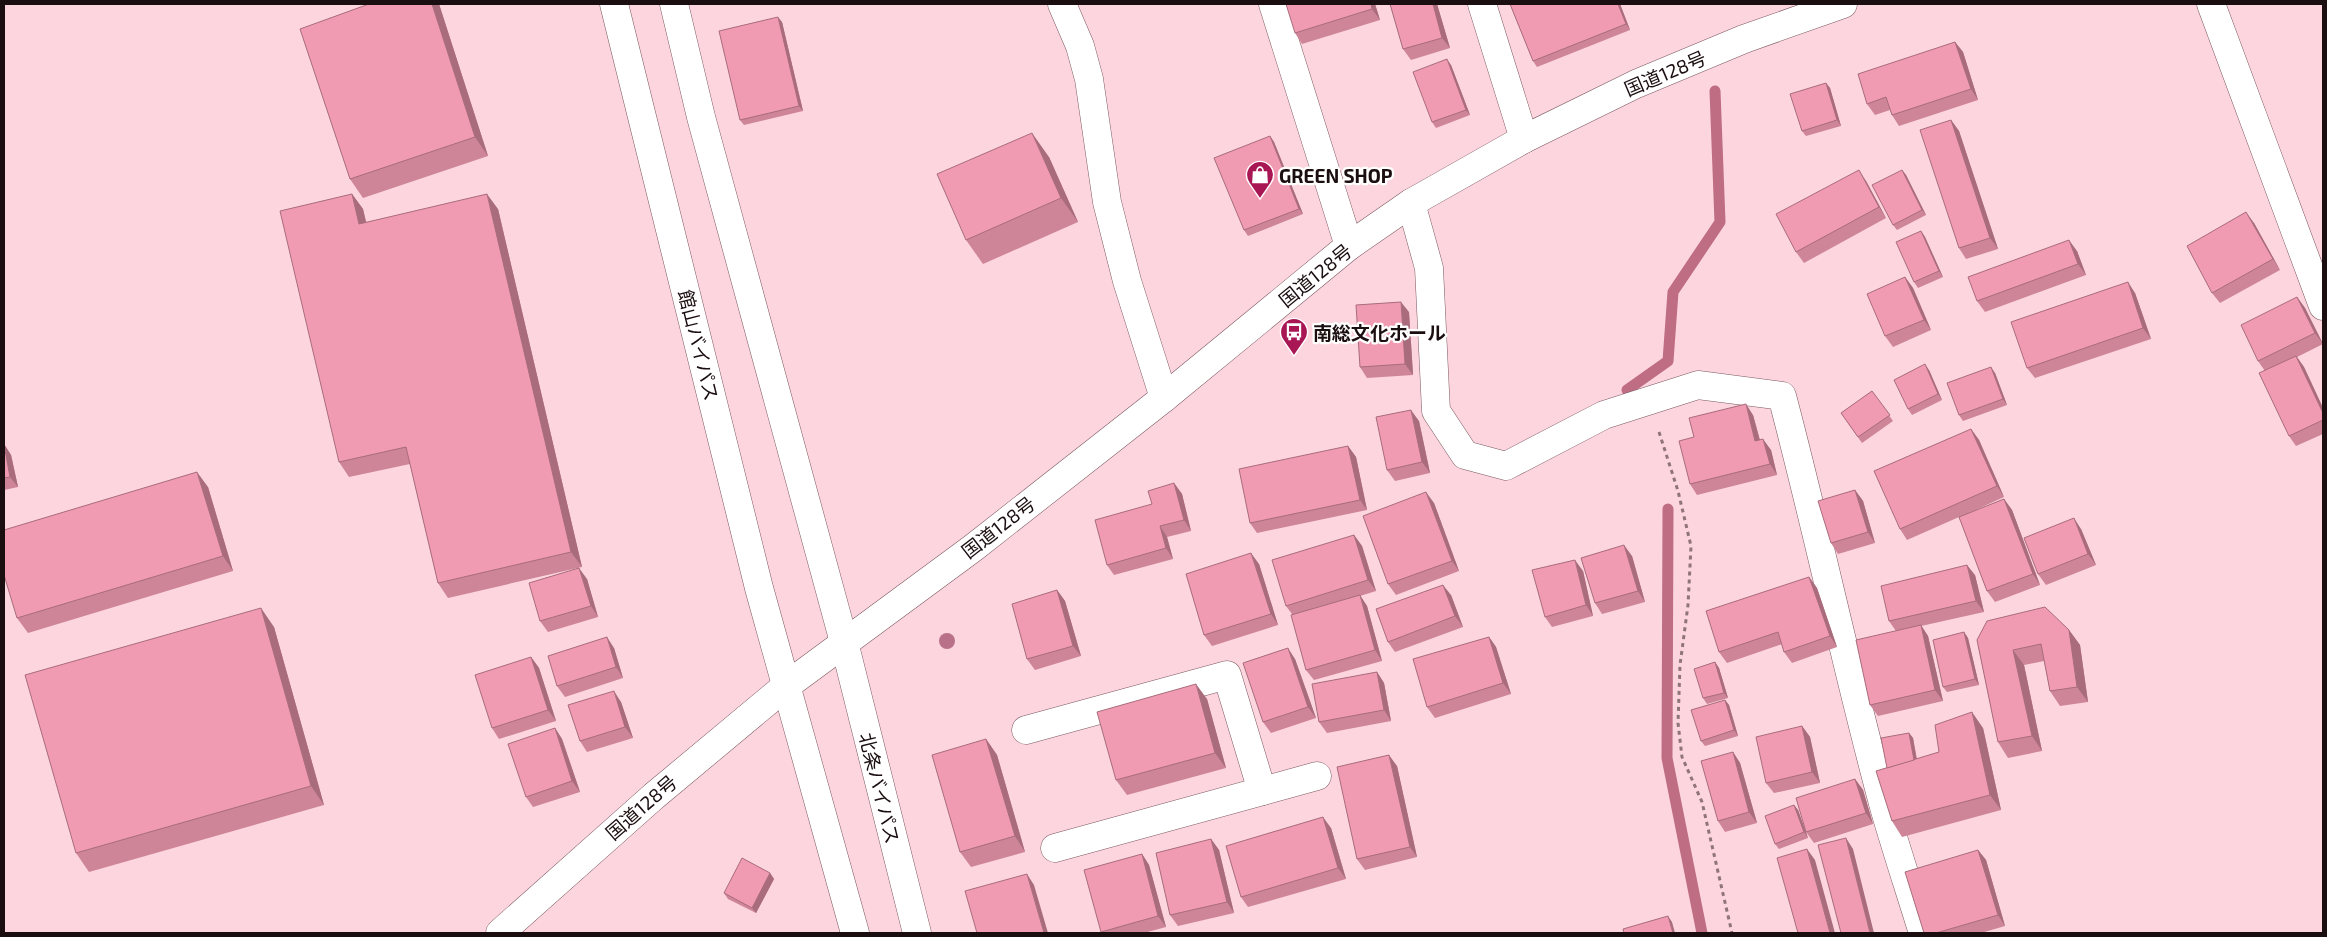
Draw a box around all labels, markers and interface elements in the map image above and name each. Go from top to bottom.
street label: 国道128号 [1621,45,1709,101]
shop icon: GREEN SHOP [1245,160,1275,199]
place label: GREEN SHOP [1279,164,1393,187]
street label: 国道128号 [1274,239,1356,311]
street label: 館山バイパス [674,287,724,403]
bus stop icon: 南総文化ホール [1279,317,1309,356]
place label: 南総文化ホール [1313,321,1446,344]
street label: 国道128号 [957,491,1039,563]
street label: 北条バイパス [855,730,905,846]
street label: 国道128号 [601,770,681,844]

